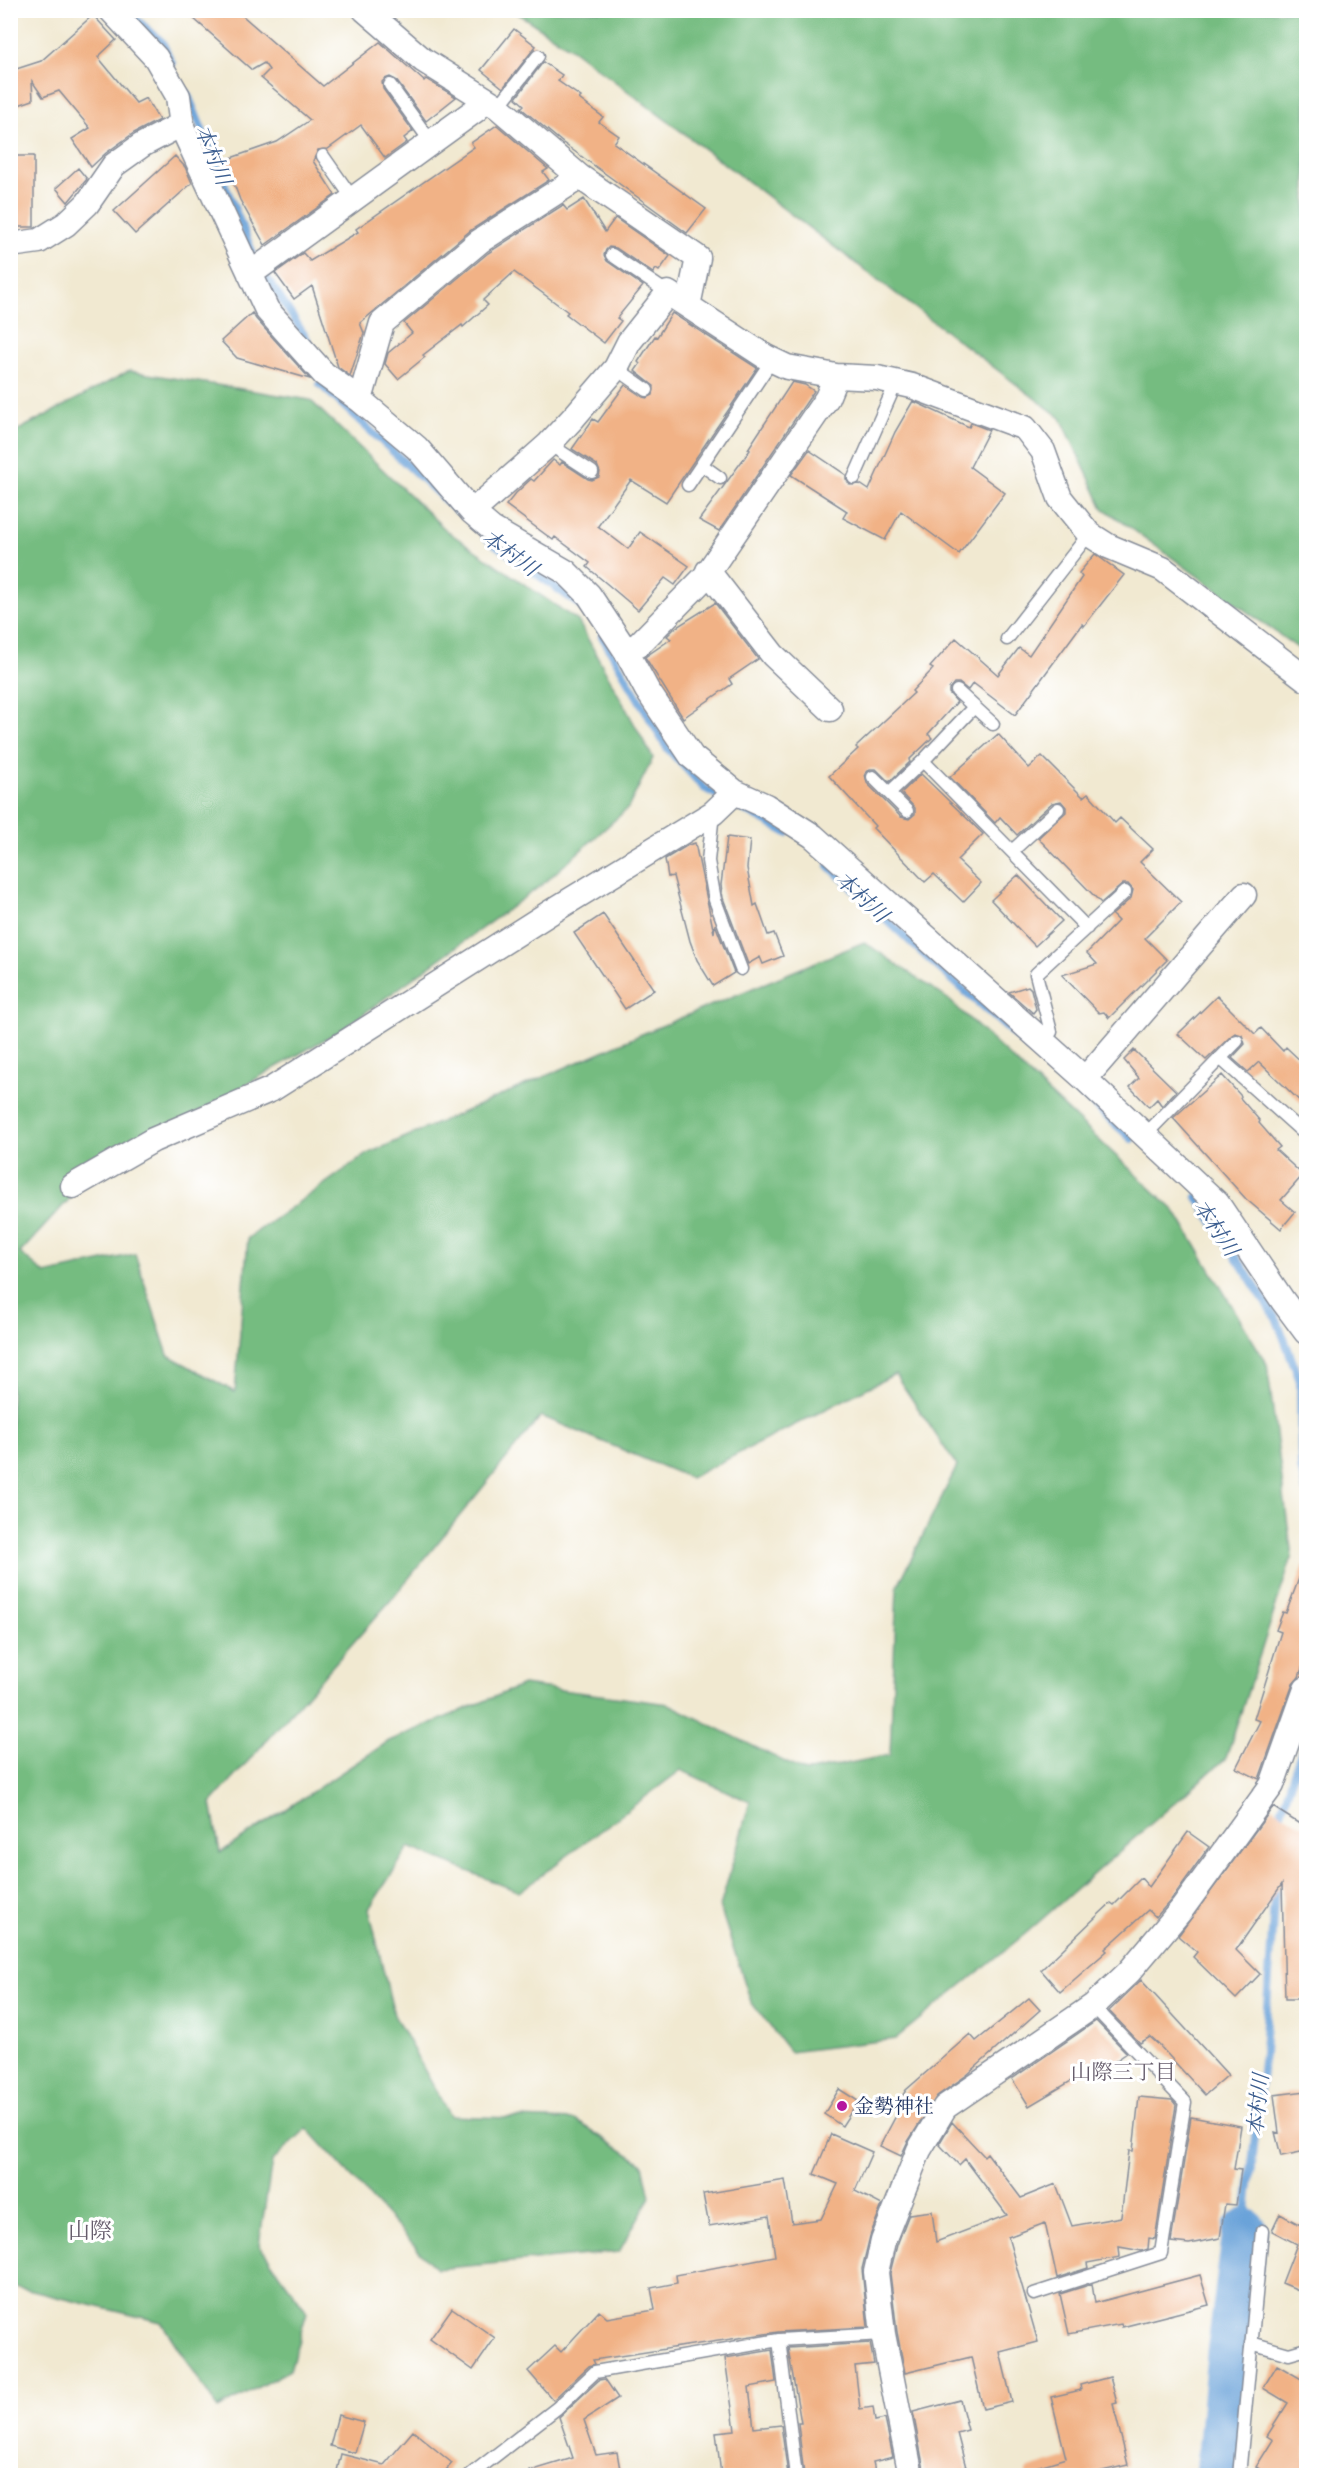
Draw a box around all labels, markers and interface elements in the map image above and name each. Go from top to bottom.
water label: 本村川 [190,121,237,191]
water label: 本村川 [477,525,544,582]
water label: 本村川 [831,867,895,929]
water label: 本村川 [1188,1195,1245,1262]
district label: 山際三丁目 [1071,2060,1176,2084]
water label: 本村川 [1243,2070,1273,2138]
place label: 金勢神社 [854,2095,934,2118]
marker: 金勢神社 [835,2099,849,2113]
district label: 山際 [68,2218,112,2244]

